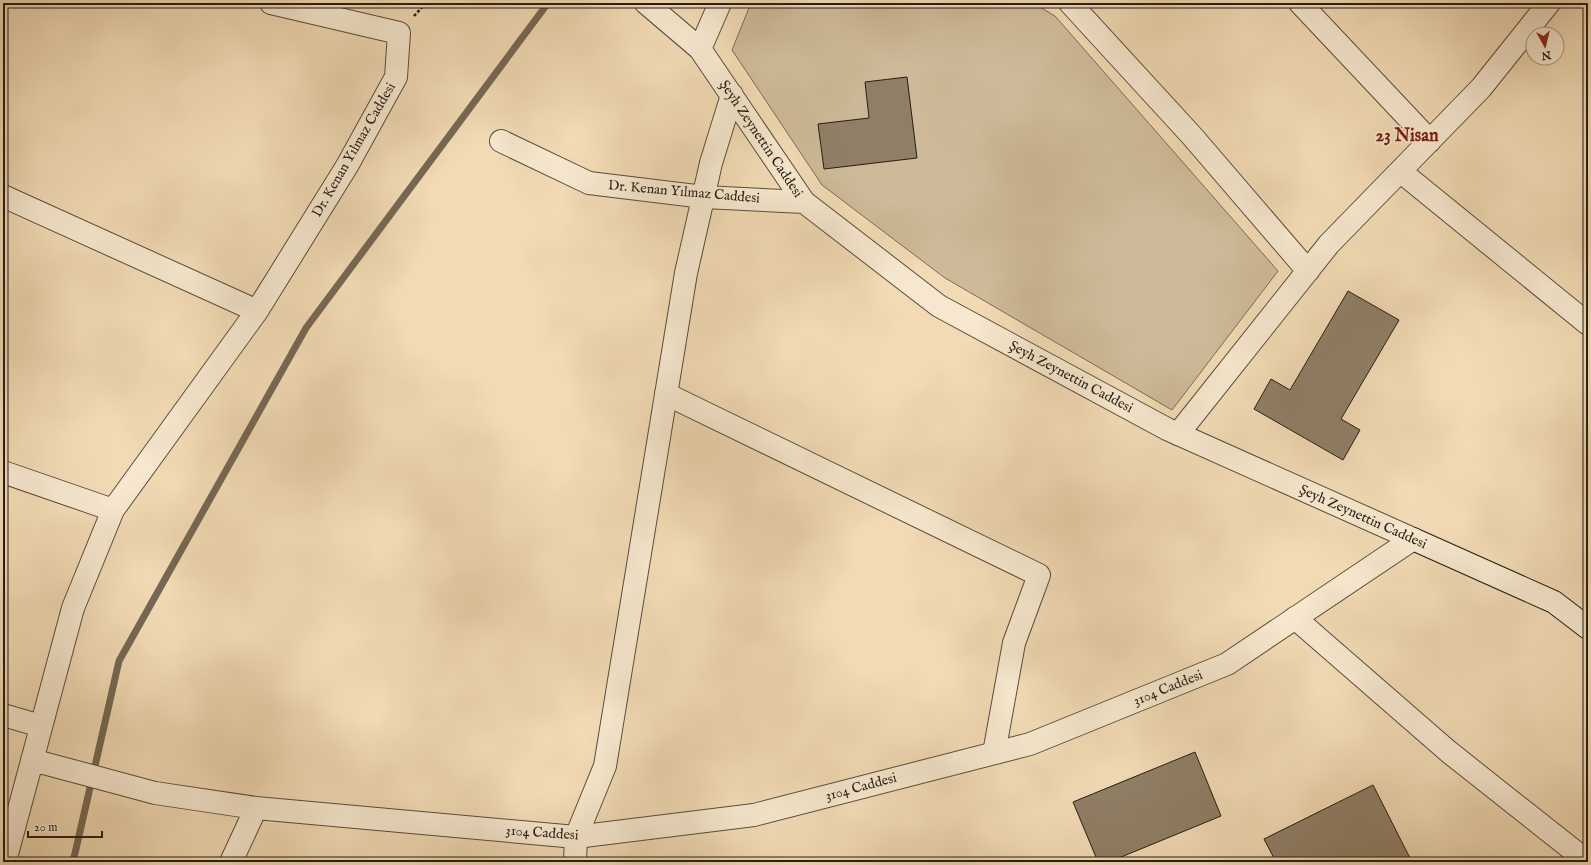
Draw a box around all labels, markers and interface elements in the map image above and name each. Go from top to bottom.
north arrow [1525,26,1565,66]
text: N [1540,47,1553,63]
street label: Şeyh Zeynettin Caddesi [715,77,807,201]
street label: Dr. Kenan Yılmaz Caddesi [308,79,400,221]
district label: 23 Nisan [1375,125,1439,148]
street label: Dr. Kenan Yılmaz Caddesi [607,176,761,208]
street label: Şeyh Zeynettin Caddesi [1006,337,1136,417]
street label: Şeyh Zeynettin Caddesi [1296,481,1430,553]
street label: 3104 Caddesi [1131,666,1206,710]
street label: 3104 Caddesi [823,769,899,805]
scale bar [28,813,102,839]
text: 20 m [34,820,57,835]
street label: 3104 Caddesi [505,821,579,845]

